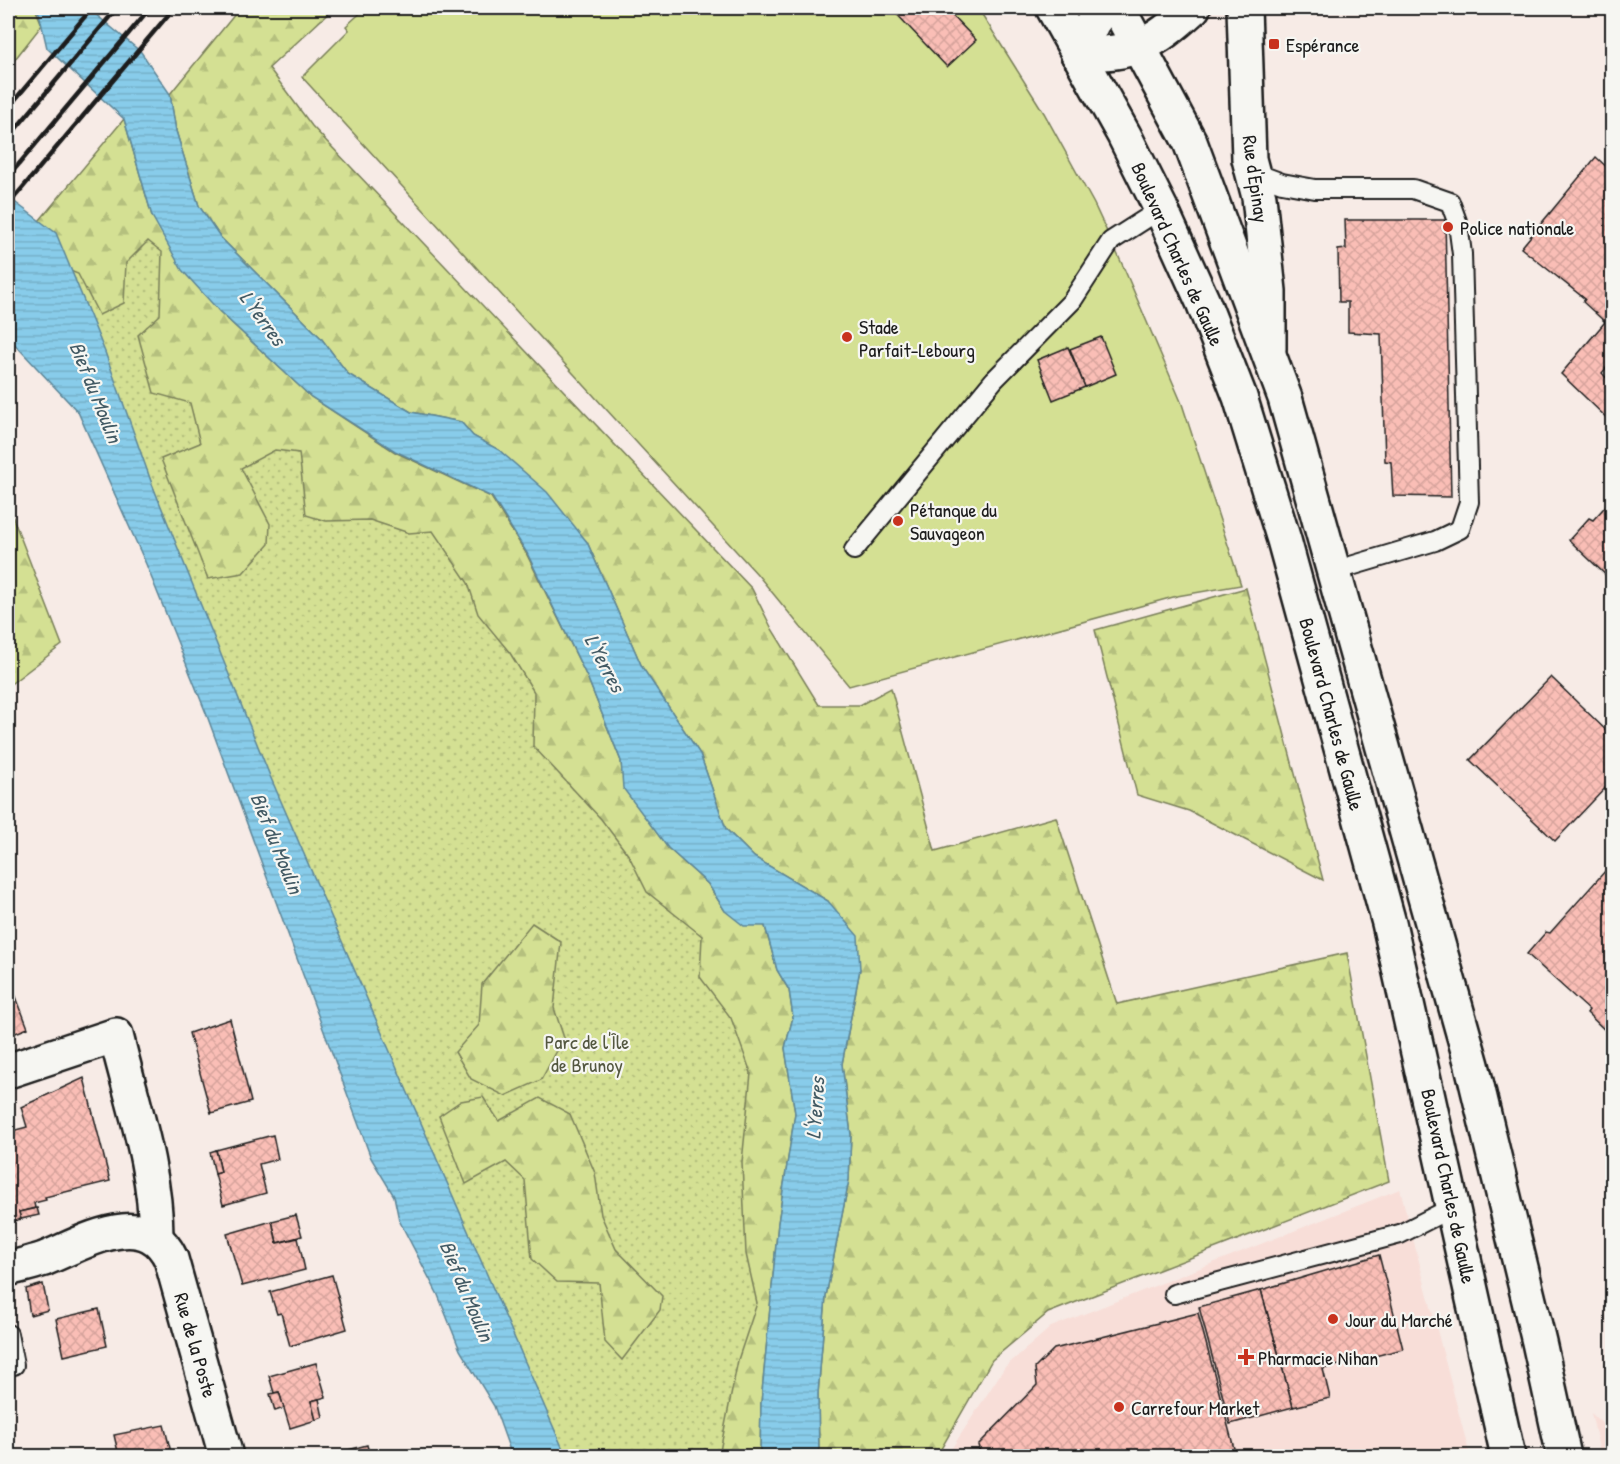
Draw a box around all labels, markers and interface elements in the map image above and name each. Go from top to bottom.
place label: Espérance [1286,31,1359,58]
marker: Espérance [1267,37,1281,51]
street label: Rue d'Epinay [1237,134,1275,224]
street label: Boulevard Charles de Gaulle [1125,158,1231,350]
place label: Police nationale [1460,214,1574,241]
marker: Police nationale [1441,220,1455,234]
water label: L'Yerres [233,285,294,353]
place label: Stade Parfait-Lebourg [859,313,975,363]
marker: Stade Parfait-Lebourg [840,330,854,344]
water label: Bief du Moulin [63,337,130,448]
place label: Pétanque du Sauvageon [910,496,997,546]
marker: Pétanque du Sauvageon [891,514,905,528]
street label: Boulevard Charles de Gaulle [1293,615,1371,813]
water label: L'Yerres [578,629,633,699]
water label: Bief du Moulin [244,788,311,899]
park label: Parc de l'Île de Brunoy [545,1028,629,1078]
water label: L'Yerres [798,1074,832,1140]
street label: Boulevard Charles de Gaulle [1415,1086,1483,1286]
water label: Bief du Moulin [433,1236,502,1347]
street label: Rue de la Poste [168,1289,224,1401]
place label: Jour du Marché [1345,1306,1453,1333]
marker: Jour du Marché [1326,1312,1340,1326]
place label: Pharmacie Nihan [1258,1344,1378,1371]
marker: Pharmacie Nihan [1239,1350,1253,1364]
place label: Carrefour Market [1131,1394,1260,1421]
marker: Carrefour Market [1112,1400,1126,1414]

